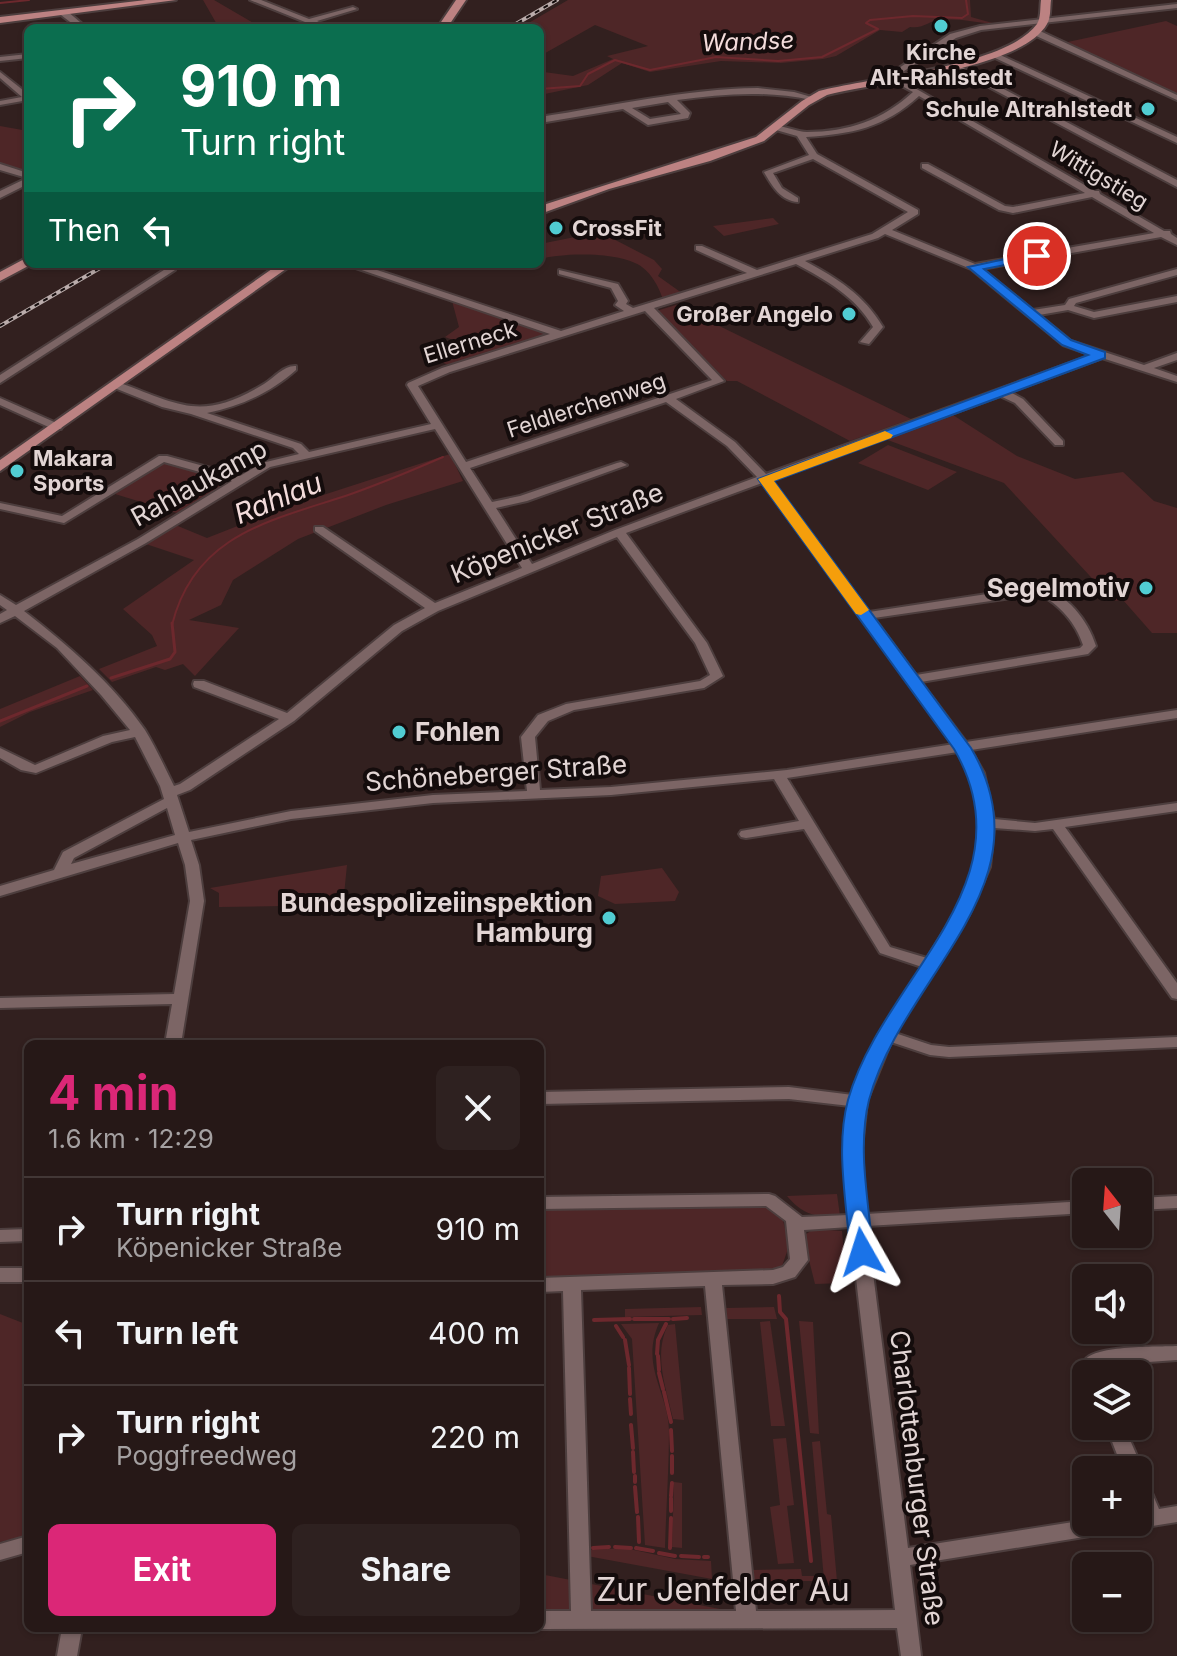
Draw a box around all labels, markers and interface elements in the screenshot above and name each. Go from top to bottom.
marker: Kirche Alt-Rahlstedt [932,17,950,35]
water label: Wandse [701,25,795,58]
place label: Kirche Alt-Rahlstedt [870,39,1012,90]
text: 910 m [180,52,343,120]
icon: right [48,56,152,160]
place label: Schule Altrahlstedt [926,96,1132,122]
marker: Schule Altrahlstedt [1139,100,1157,118]
text: Turn right [180,120,345,164]
street label: Wittigstieg [1045,135,1153,215]
icon: left [136,208,180,252]
text: Then [48,212,120,248]
place label: CrossFit [572,215,662,241]
marker: CrossFit [547,219,565,237]
pin [1003,222,1071,290]
icon: arrive [1015,234,1059,278]
place label: Großer Angelo [676,301,833,327]
marker: Großer Angelo [840,305,858,323]
street label: Ellerneck [420,316,520,368]
street label: Feldlerchenweg [503,367,669,443]
street label: Rahlaukamp [125,433,272,533]
place label: Makara Sports [33,445,113,496]
marker: Makara Sports [8,462,26,480]
water label: Rahlau [229,465,327,531]
street label: Köpenicker Straße [446,476,668,589]
place label: Segelmotiv [987,572,1130,603]
marker: Segelmotiv [1137,579,1155,597]
place label: Fohlen [415,716,500,747]
marker: Fohlen [390,723,408,741]
street label: Schöneberger Straße [364,748,628,797]
place label: Bundespolizeiinspektion Hamburg [280,887,593,948]
marker: Bundespolizeiinspektion Hamburg [600,909,618,927]
text: 4 min [48,1063,179,1122]
button: close [436,1066,520,1150]
text: 1.6 km · 12:29 [48,1123,214,1154]
north arrow [1072,1168,1152,1248]
map controls [1072,1168,1152,1632]
text: Turn right [116,1196,260,1232]
icon: right [48,1207,92,1251]
position arrow [820,1210,904,1294]
text: 910 m [436,1211,520,1247]
text: Köpenicker Straße [116,1232,342,1263]
button: sound [1072,1264,1152,1344]
icon: left [48,1311,92,1355]
text: Turn left [116,1315,238,1351]
text: 400 m [428,1315,520,1351]
street label: Charlottenburger Straße [884,1329,951,1627]
button: layers [1072,1360,1152,1440]
text: Turn right [116,1404,260,1440]
icon: right [48,1415,92,1459]
text: 220 m [430,1419,520,1455]
text: Poggfreedweg [116,1440,297,1471]
button: + [1072,1456,1152,1536]
button: Exit [48,1524,276,1616]
button: Share [292,1524,520,1616]
button: − [1072,1552,1152,1632]
street label: Zur Jenfelder Au [596,1570,850,1609]

